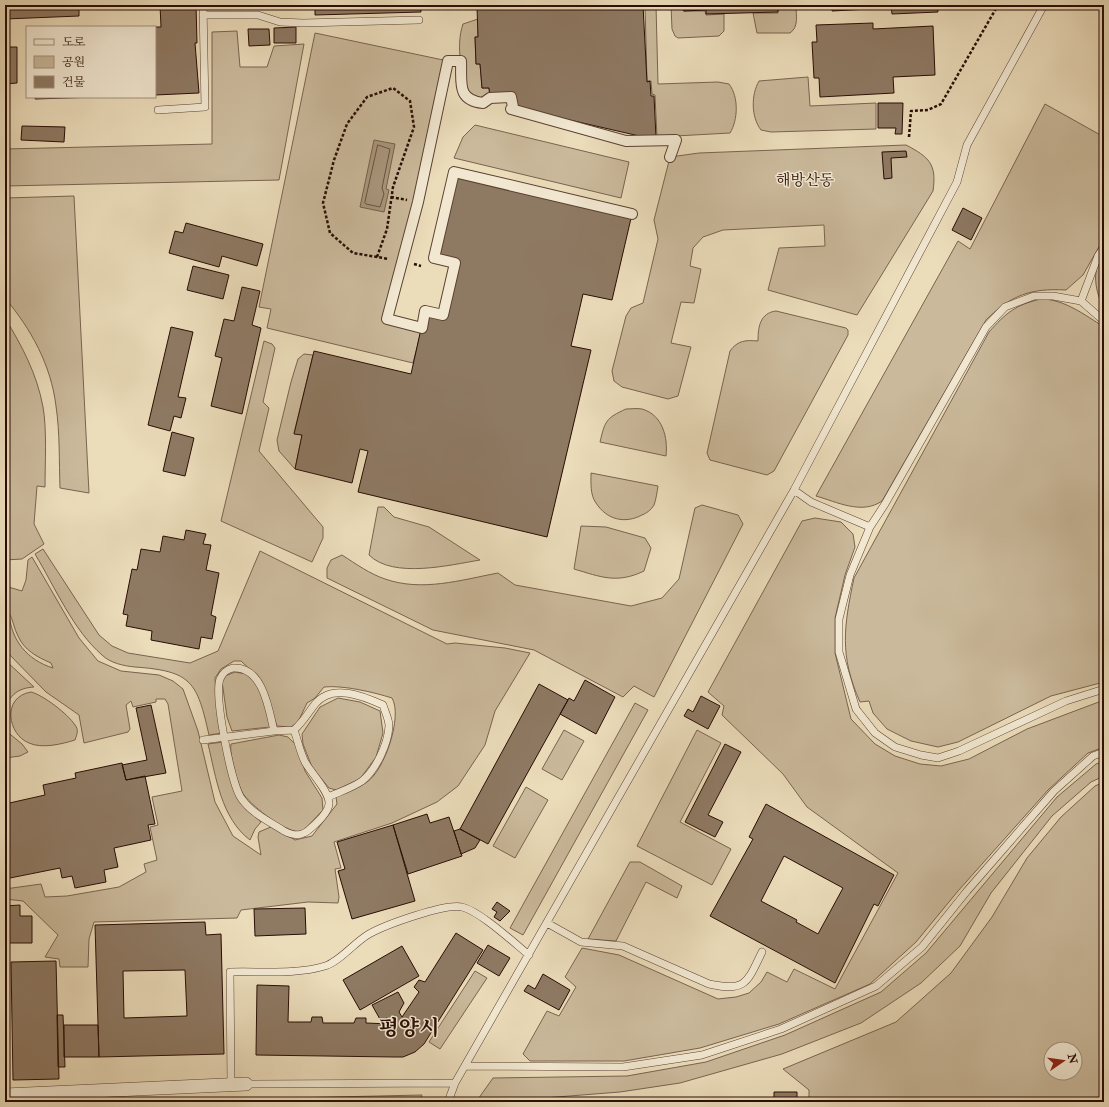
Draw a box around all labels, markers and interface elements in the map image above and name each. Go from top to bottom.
legend [26,26,156,98]
text: 도로 [62,35,86,50]
text: 공원 [62,55,85,70]
text: 건물 [62,75,86,90]
district label: 해방산동 [776,171,834,190]
district label: 평양시 [379,1015,439,1042]
north arrow [1043,1041,1083,1081]
text: N [1065,1052,1080,1066]

